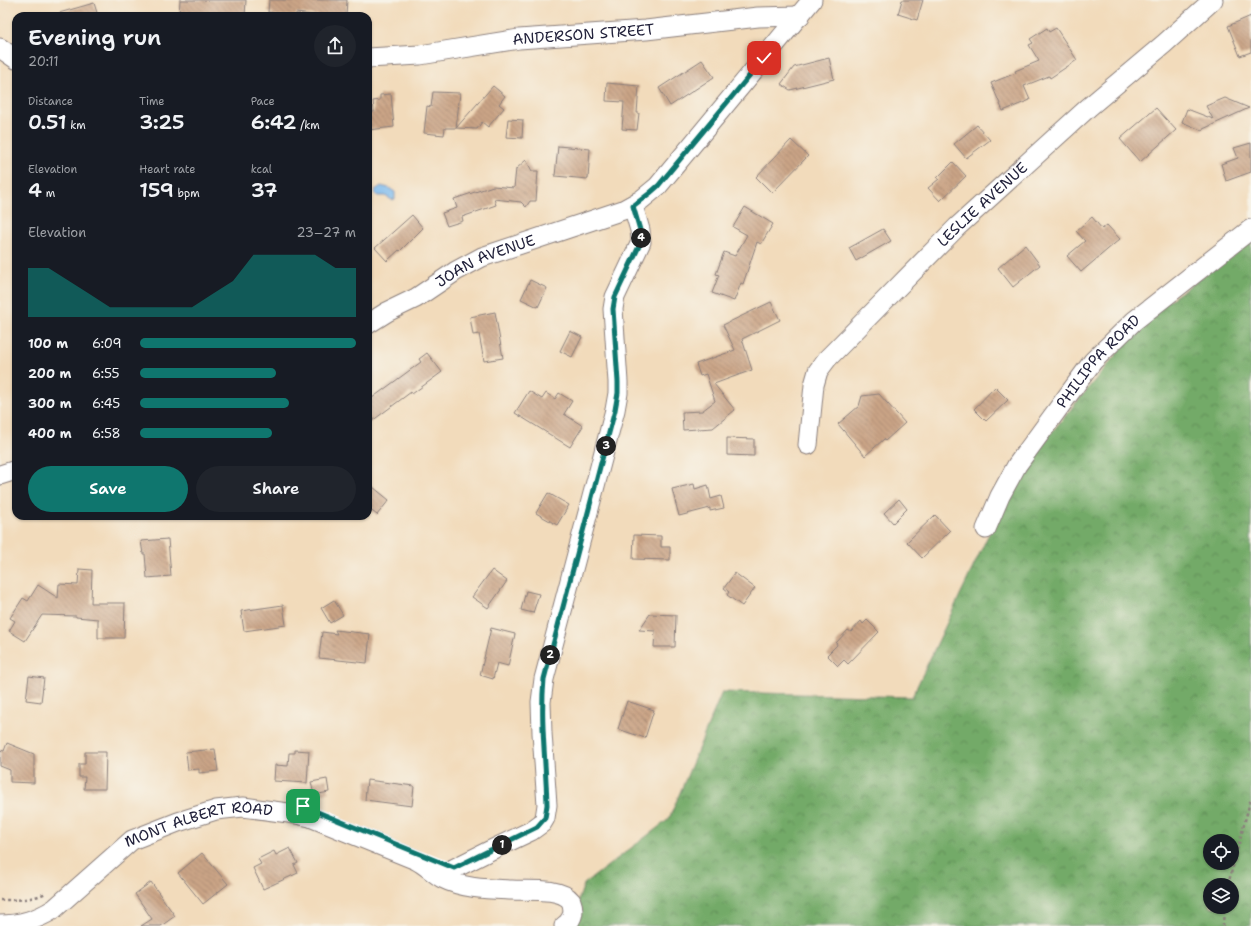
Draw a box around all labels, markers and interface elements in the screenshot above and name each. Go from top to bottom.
street label: ANDERSON STREET [511,19,656,50]
text: Evening run [28,23,161,52]
button: share [314,25,356,67]
pin [747,41,781,75]
icon: check [753,47,775,69]
text: 20:11 [28,53,59,70]
text: Distance [28,94,73,109]
text: Time [139,94,165,109]
text: Pace [251,94,275,109]
text: 0.51 [28,109,67,135]
text: 3:25 [139,109,184,135]
text: 6:42 [251,109,296,135]
text: km [67,118,86,133]
text: /km [296,118,320,133]
street label: LESLIE AVENUE [933,158,1032,251]
text: Elevation [28,162,77,177]
text: Heart rate [139,162,195,177]
text: kcal [251,162,272,177]
text: 4 [28,177,42,203]
text: 159 [139,177,174,203]
text: 37 [251,177,278,203]
text: m [42,186,55,201]
text: bpm [174,186,200,201]
text: Elevation [28,224,86,241]
text: 23–27 m [296,224,356,241]
pin: 4 [631,228,651,248]
street label: JOAN AVENUE [432,230,538,292]
text: 4 [637,230,645,245]
street label: PHILIPPA ROAD [1052,310,1145,412]
text: 100 m [28,335,68,352]
text: 6:09 [92,335,122,352]
text: 200 m [28,365,71,382]
text: 6:55 [92,365,119,382]
text: 300 m [28,395,72,412]
text: 6:45 [92,395,120,412]
text: 400 m [28,425,72,442]
text: 6:58 [92,425,121,442]
pin: 3 [596,436,616,456]
text: 3 [602,438,610,453]
button: Save [28,466,188,512]
button: Share [196,466,356,512]
pin: 2 [540,645,560,665]
text: 2 [546,647,554,662]
pin [286,789,320,823]
icon: arrive [292,795,314,817]
street label: MONT ALBERT ROAD [122,797,274,852]
map controls [1203,834,1239,914]
button: locate [1203,834,1239,870]
pin: 1 [492,835,512,855]
text: 1 [499,837,505,852]
button: layers [1203,878,1239,914]

